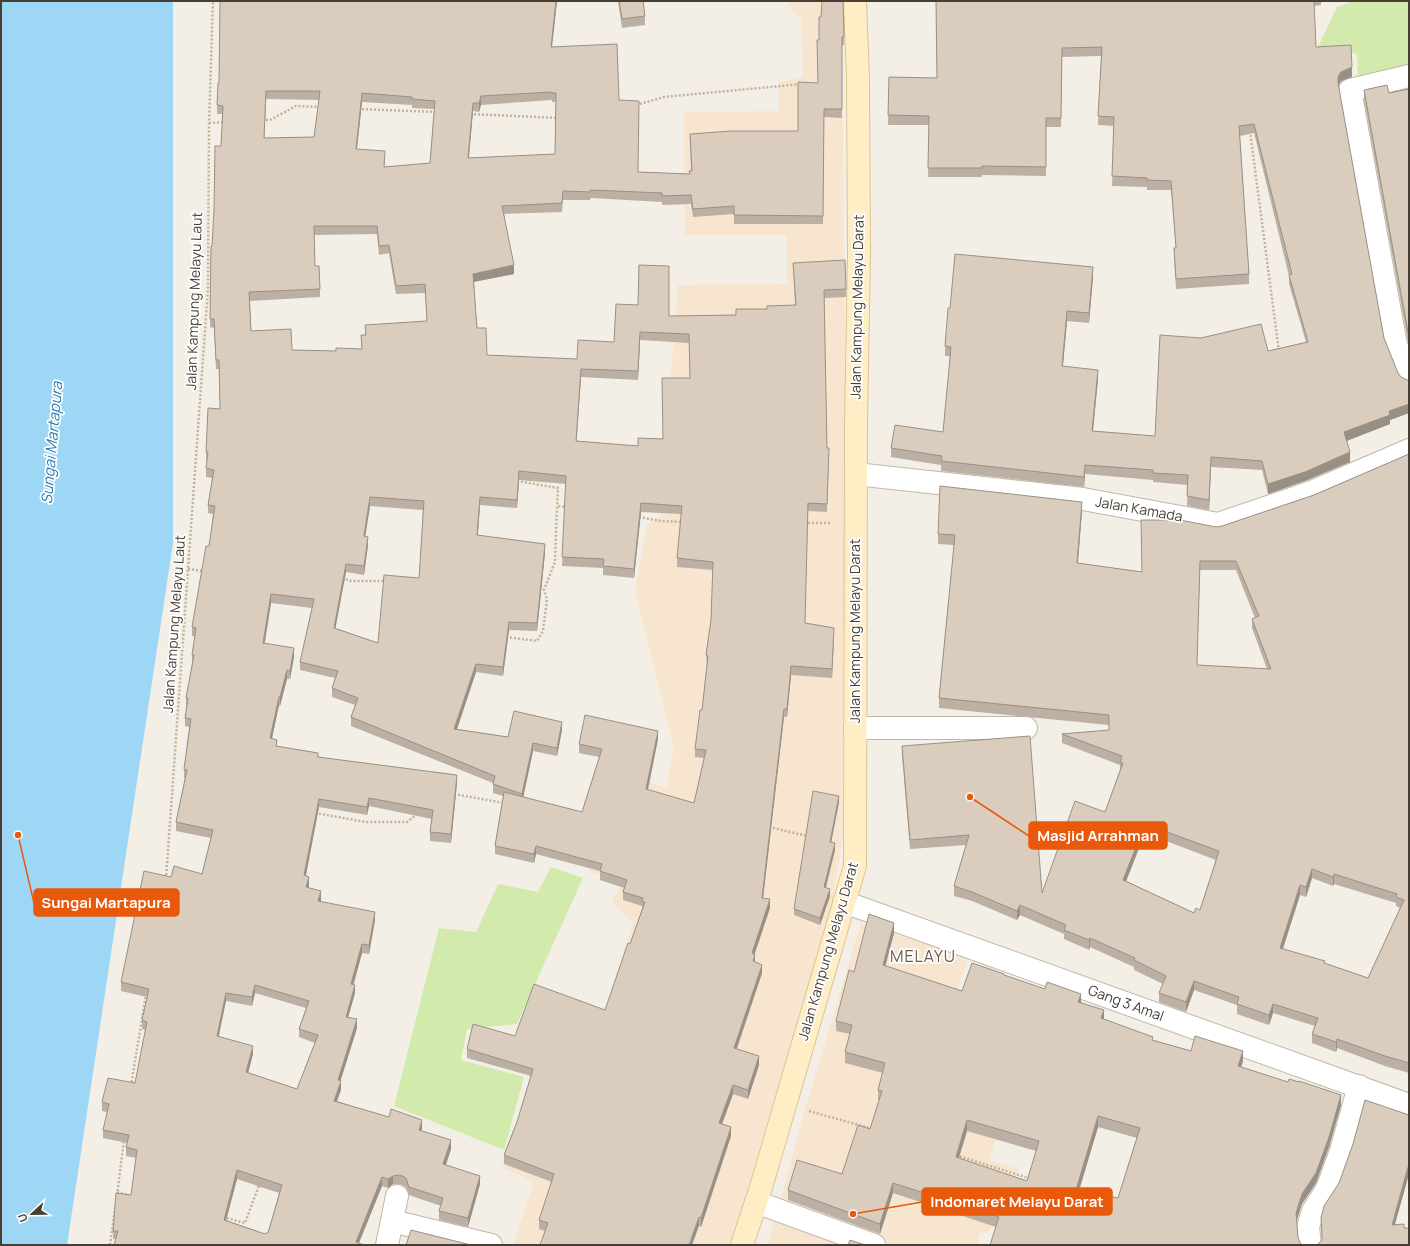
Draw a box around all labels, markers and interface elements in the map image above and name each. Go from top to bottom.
street label: Jalan Kampung Melayu Laut [181,211,206,390]
street label: Jalan Kampung Melayu Darat [845,214,868,400]
water label: Sungai Martapura [36,380,67,505]
street label: Jalan Kamada [1094,491,1184,526]
street label: Jalan Kampung Melayu Laut [158,534,189,714]
street label: Jalan Kampung Melayu Darat [845,538,864,723]
callout: Masjid Arrahman [1029,822,1167,849]
text: Masjid Arrahman [1037,825,1159,846]
street label: Jalan Kampung Melayu Darat [793,859,862,1042]
callout: Sungai Martapura [34,889,179,916]
text: Sungai Martapura [41,892,171,913]
district label: MELAYU [890,945,956,967]
street label: Gang 3 Amal [1086,980,1167,1025]
callout: Indomaret Melayu Darat [922,1188,1112,1215]
text: Indomaret Melayu Darat [930,1191,1104,1212]
north arrow [12,1194,52,1234]
text: U [14,1211,31,1224]

